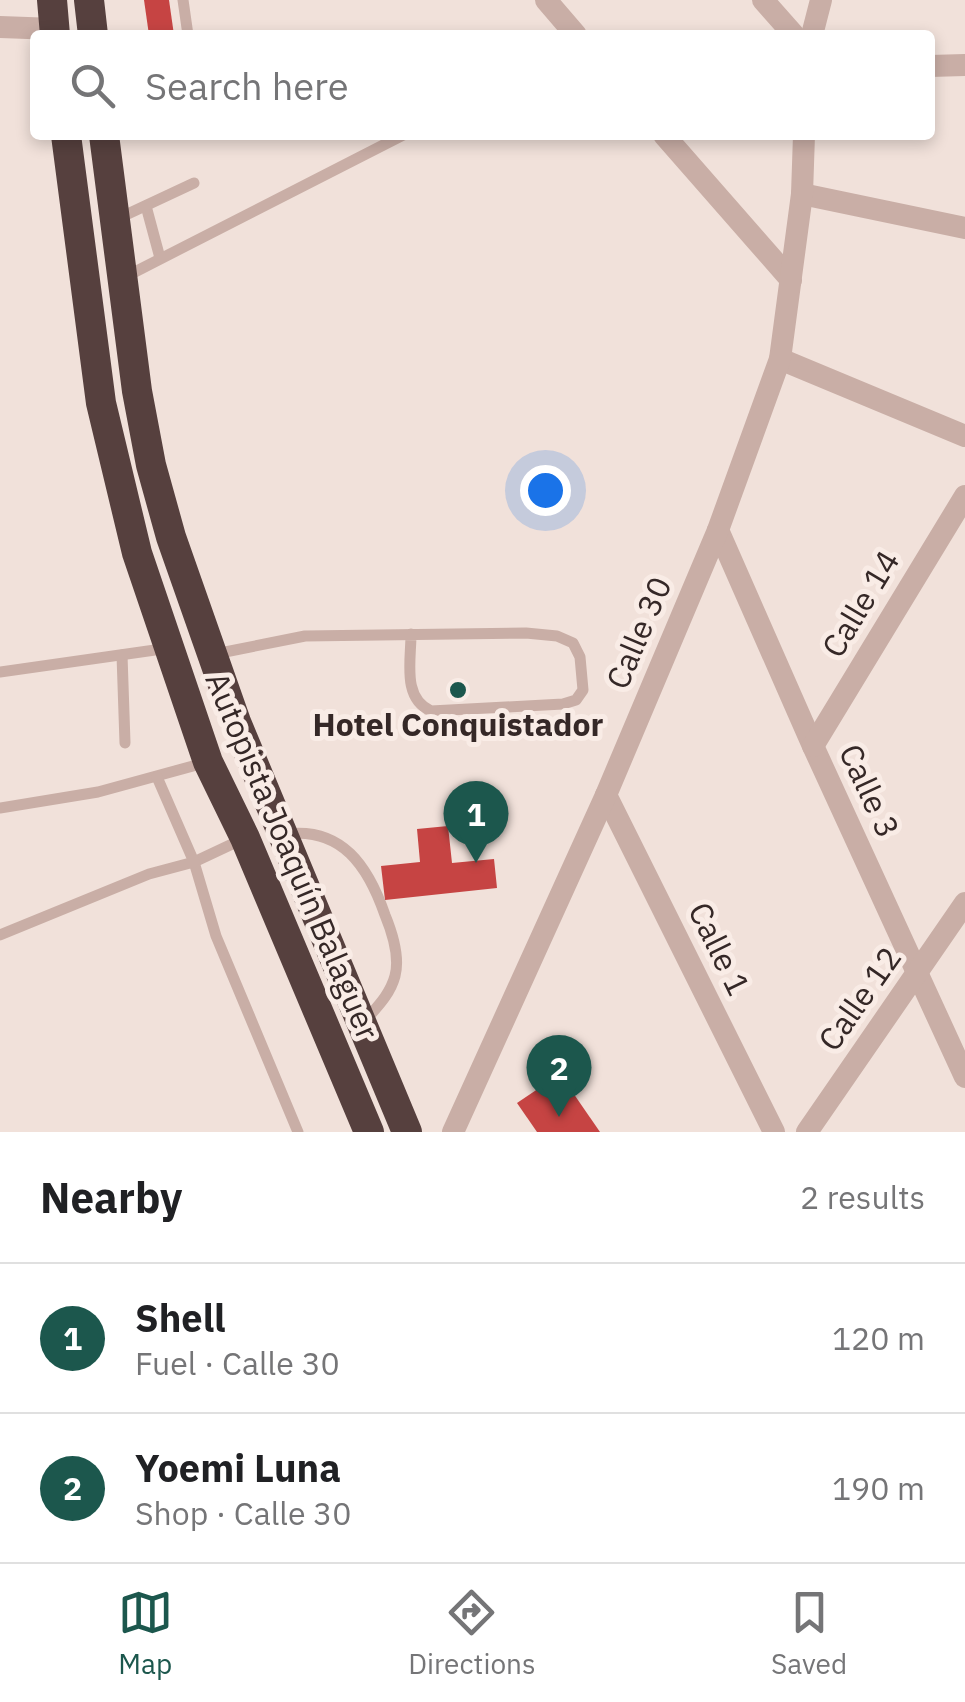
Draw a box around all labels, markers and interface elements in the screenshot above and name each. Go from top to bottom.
search box [30,30,935,140]
icon: search [65,58,120,113]
text: Search here [145,61,349,110]
your location [520,465,571,516]
street label: Calle 14 [812,542,908,665]
street label: Calle 30 [596,570,680,695]
street label: Autopista Joaquín Balaguer [196,665,390,1046]
marker: Hotel Conquistador [447,679,469,701]
place label: Hotel Conquistador [313,703,603,745]
street label: Calle 3 [830,737,910,844]
pin: 1 [444,780,508,863]
street label: Calle 1 [679,895,760,1002]
street label: Calle 12 [808,938,910,1059]
pin: 2 [526,1034,592,1117]
text: Nearby [40,1170,182,1225]
text: 2 results [800,1176,925,1218]
text: Shell [135,1293,225,1342]
text: 1 [63,1317,82,1359]
text: 120 m [832,1317,925,1359]
text: Fuel · Calle 30 [135,1342,340,1384]
text: Yoemi Luna [135,1443,341,1492]
text: 2 [63,1467,82,1509]
text: 190 m [832,1467,925,1509]
text: Shop · Calle 30 [135,1492,352,1534]
tab: Map [118,1585,173,1682]
tab: Directions [408,1585,536,1682]
tab: Saved [771,1585,847,1682]

